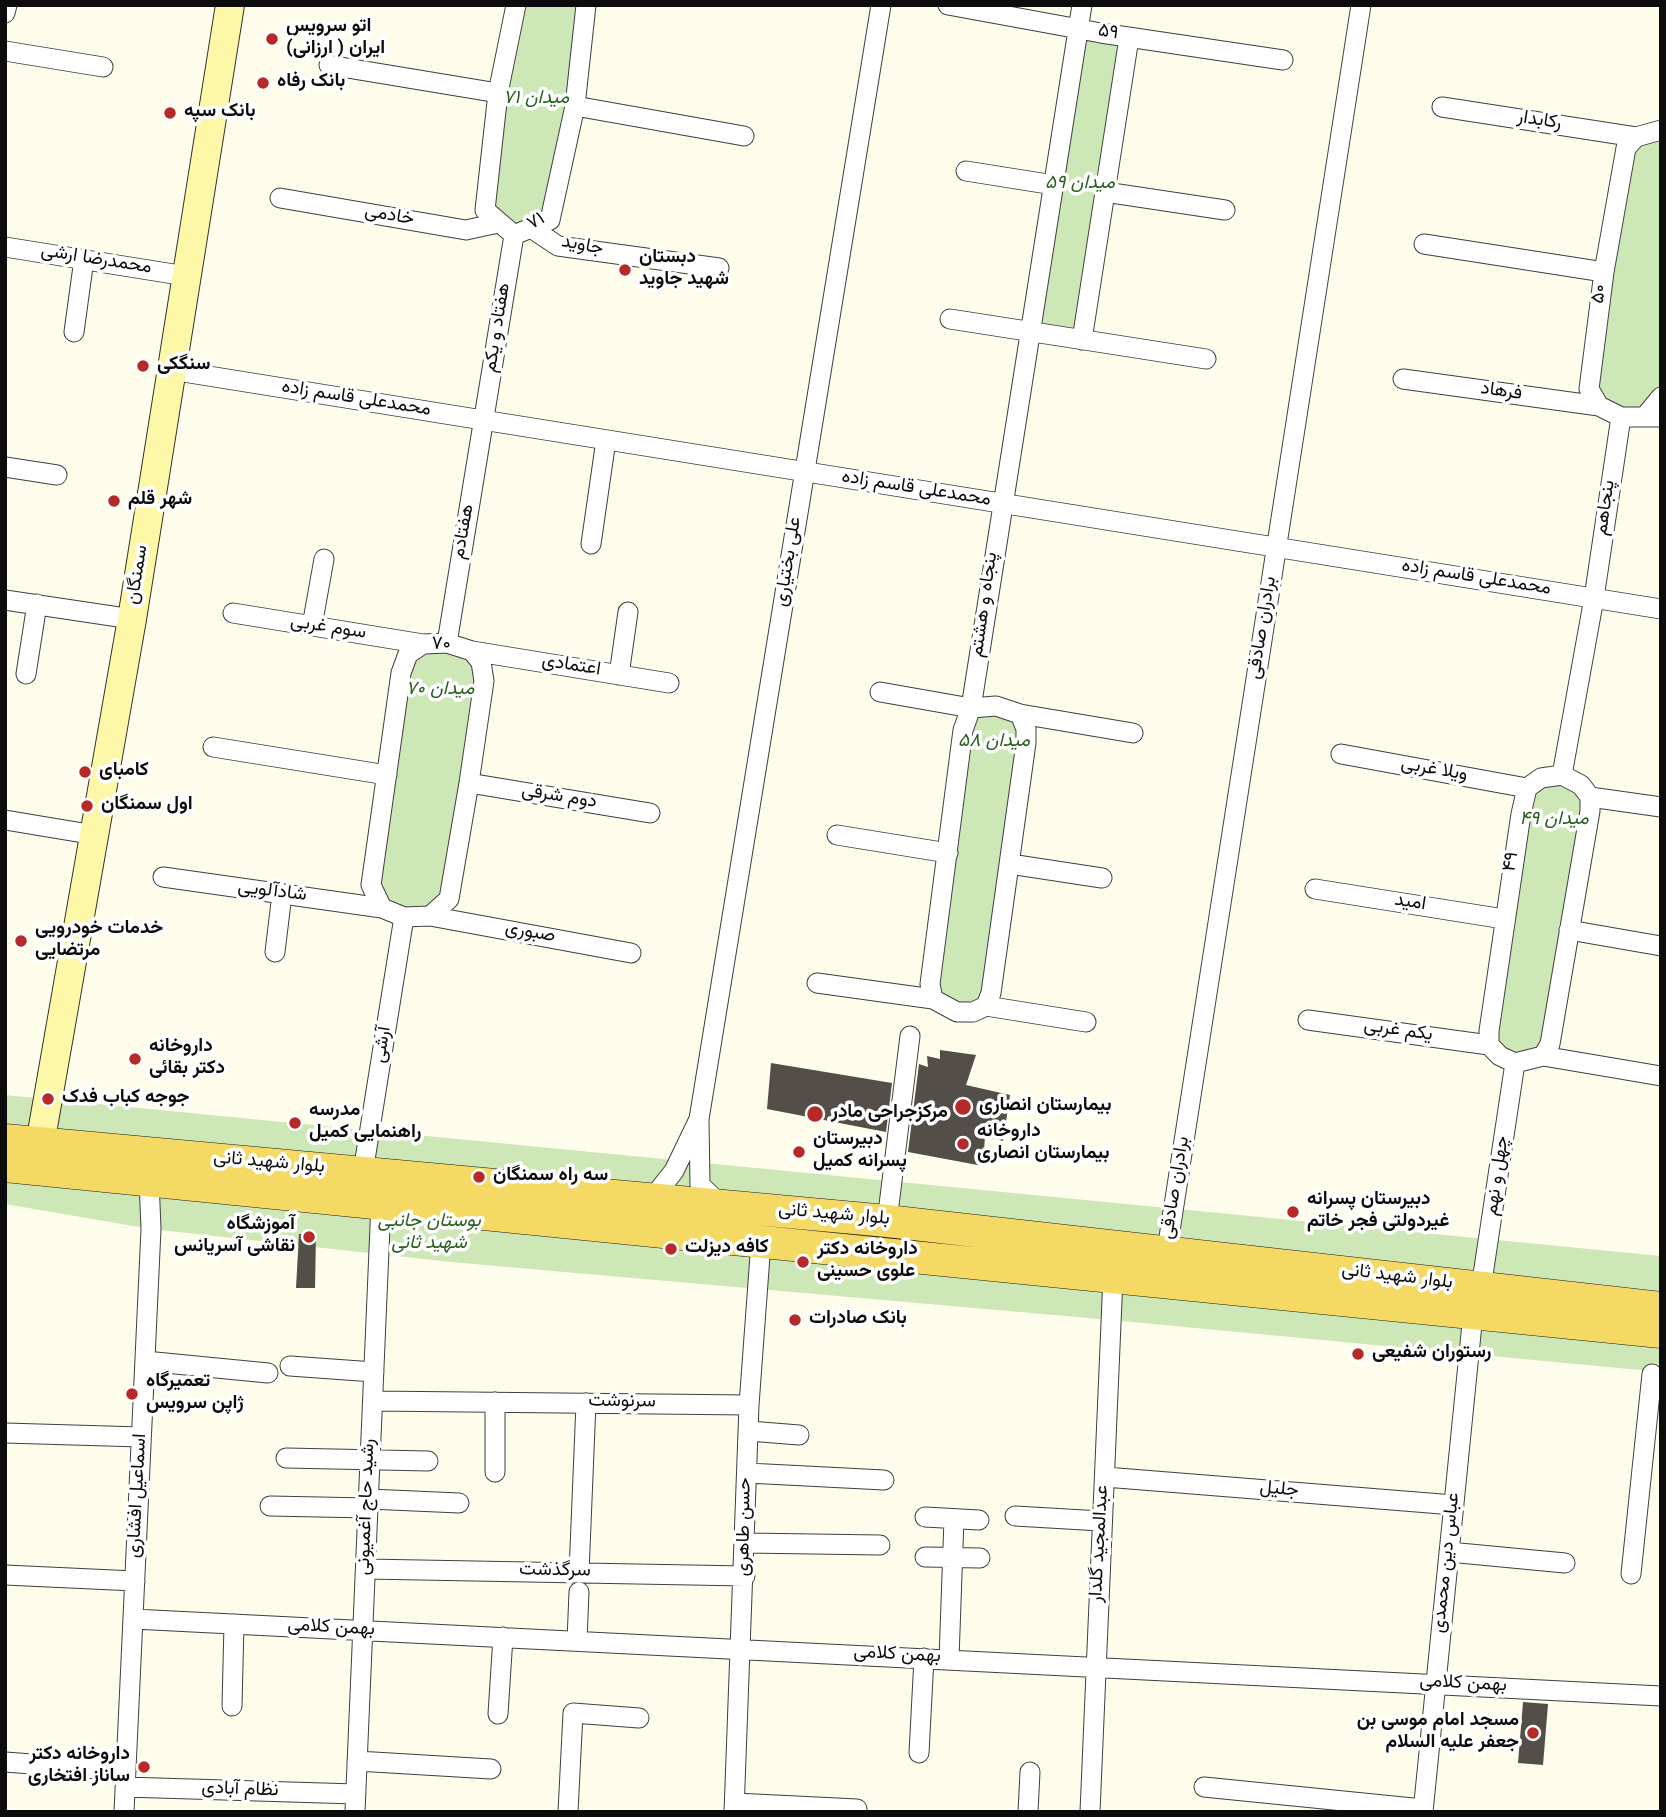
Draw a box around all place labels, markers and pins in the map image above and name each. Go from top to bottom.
place label: اتو سرویس ایران ( ارزانی) [286,17,385,61]
marker: اتو سرویس ایران ( ارزانی) [264,31,280,47]
place label: بانک رفاه [277,72,345,94]
marker: بانک رفاه [255,75,271,91]
place label: بانک سپه [184,102,256,124]
marker: بانک سپه [162,105,178,121]
place label: دبستان شهید جاوید [639,248,729,292]
marker: دبستان شهید جاوید [617,262,633,278]
place label: سنگکی [157,355,210,377]
marker: سنگکی [135,358,151,374]
place label: شهر قلم [128,490,192,512]
marker: شهر قلم [106,493,122,509]
place label: کامبای [99,761,149,783]
marker: کامبای [77,764,93,780]
place label: اول سمنگان [101,795,193,817]
marker: اول سمنگان [79,798,95,814]
place label: خدمات خودرویی مرتضایی [35,919,163,963]
marker: خدمات خودرویی مرتضایی [13,933,29,949]
place label: داروخانه دکتر بقائی [149,1037,225,1081]
marker: داروخانه دکتر بقائی [127,1051,143,1067]
place label: جوجه کباب فدک [62,1088,189,1110]
marker: جوجه کباب فدک [40,1091,56,1107]
place label: بیمارستان انصاری [979,1096,1112,1118]
marker: بیمارستان انصاری [953,1097,973,1117]
place label: مدرسه راهنمایی کمیل [309,1101,421,1145]
place label: مرکزجراحی مادر [831,1103,948,1125]
marker: مرکزجراحی مادر [805,1104,825,1124]
marker: مدرسه راهنمایی کمیل [287,1115,303,1131]
place label: داروخانه بیمارستان انصاری [977,1122,1110,1166]
place label: دبیرستان پسرانه کمیل [813,1130,907,1174]
marker: داروخانه بیمارستان انصاری [955,1136,971,1152]
marker: دبیرستان پسرانه کمیل [791,1144,807,1160]
place label: سه راه سمنگان [493,1166,608,1188]
marker: سه راه سمنگان [471,1169,487,1185]
place label: دبیرستان پسرانه غیردولتی فجر خاتم [1307,1190,1449,1234]
marker: دبیرستان پسرانه غیردولتی فجر خاتم [1285,1204,1301,1220]
place label: آموزشگاه نقاشی آسریانس [174,1215,295,1259]
marker: آموزشگاه نقاشی آسریانس [301,1229,317,1245]
place label: کافه دیزلت [685,1238,769,1260]
place label: داروخانه دکتر علوی حسینی [817,1240,918,1284]
marker: کافه دیزلت [663,1241,679,1257]
marker: داروخانه دکتر علوی حسینی [795,1254,811,1270]
place label: بانک صادرات [809,1309,907,1331]
marker: بانک صادرات [787,1312,803,1328]
place label: رستوران شفیعی [1372,1343,1491,1365]
marker: رستوران شفیعی [1350,1346,1366,1362]
place label: تعمیرگاه ژاپن سرویس [146,1372,244,1416]
marker: تعمیرگاه ژاپن سرویس [124,1386,140,1402]
place label: مسجد امام موسی بن جعفر علیه السلام [1357,1711,1519,1755]
marker: مسجد امام موسی بن جعفر علیه السلام [1525,1725,1541,1741]
place label: داروخانه دكتر ساناز افتخارى [28,1745,130,1789]
marker: داروخانه دكتر ساناز افتخارى [136,1759,152,1775]

